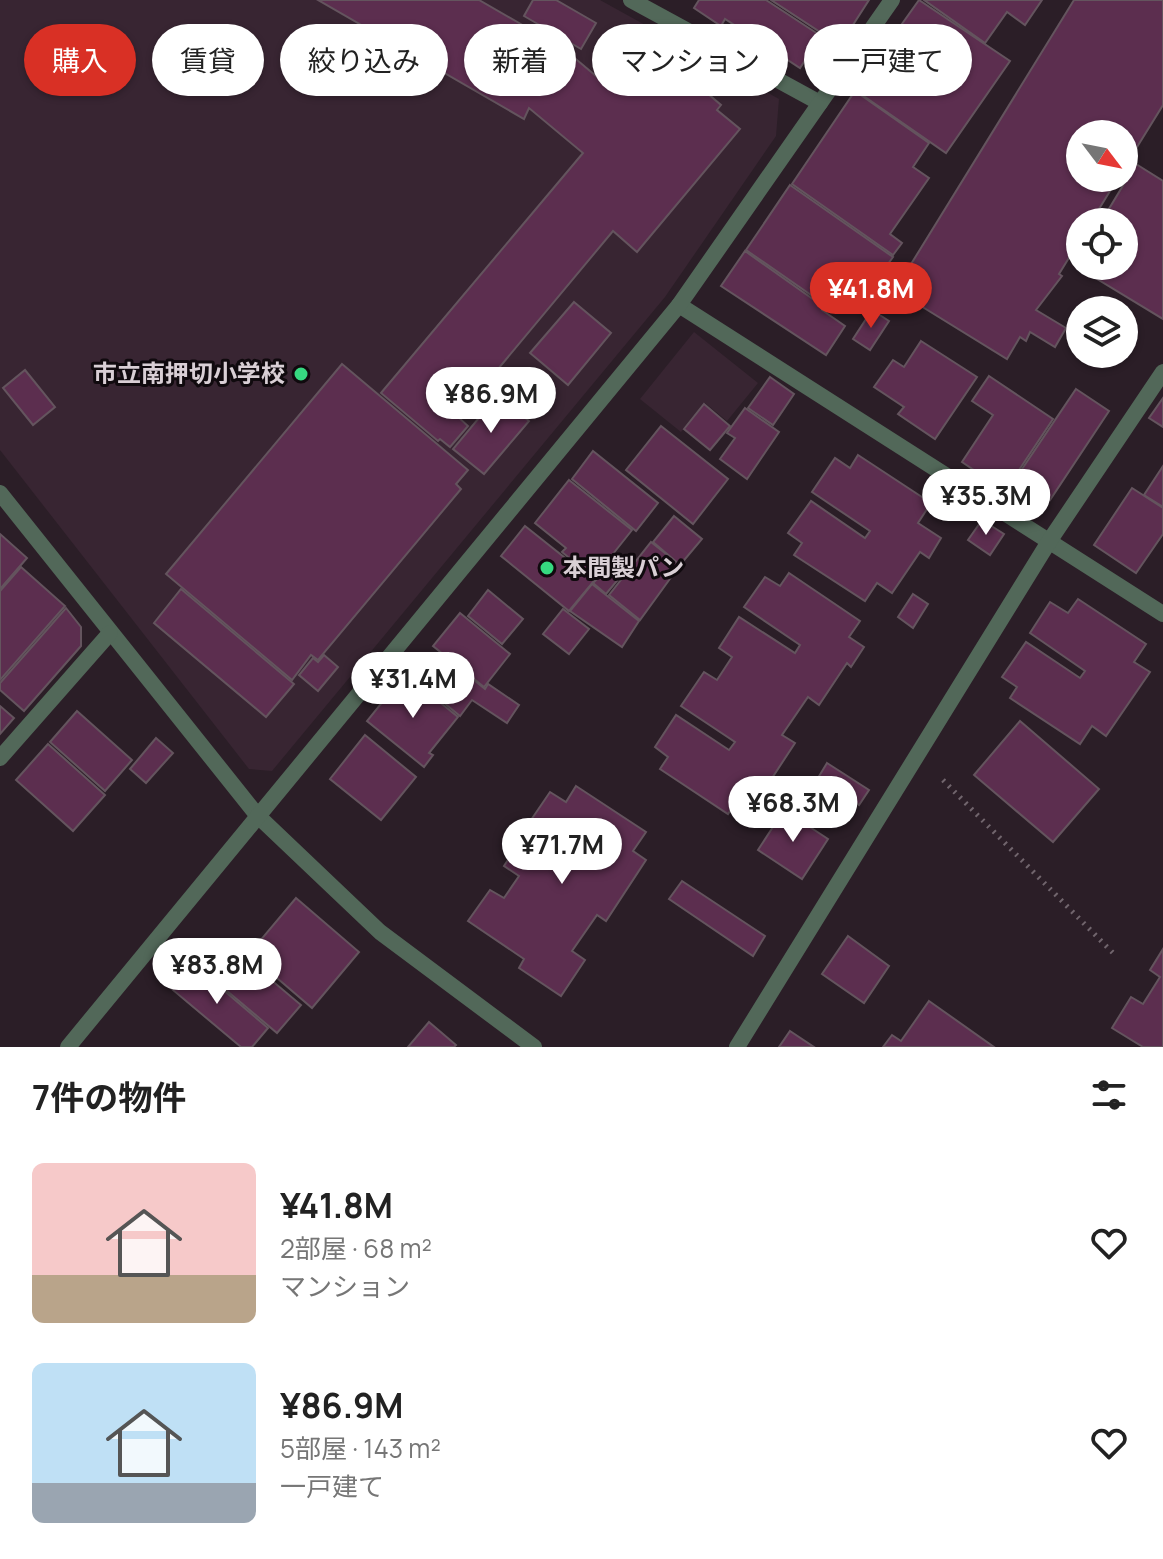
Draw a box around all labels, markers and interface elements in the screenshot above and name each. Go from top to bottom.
chip: 購入 [24,24,136,96]
chip: 賃貸 [152,24,264,96]
chip: 絞り込み [280,24,448,96]
chip: 新着 [464,24,576,96]
chip: マンション [592,24,788,96]
chip: 一戸建て [804,24,972,96]
north arrow [1066,120,1138,192]
map controls [1066,120,1138,368]
button: locate [1066,208,1138,280]
pin: ¥41.8M [806,262,936,330]
text: ¥41.8M [828,270,914,306]
button: layers [1066,296,1138,368]
place label: 市立南押切小学校 [93,356,285,389]
marker: 市立南押切小学校 [292,365,310,383]
pin: ¥86.9M [426,367,556,435]
text: ¥86.9M [444,375,538,411]
pin: ¥35.3M [921,469,1051,537]
text: ¥35.3M [940,477,1032,513]
place label: 本間製パン [563,550,684,583]
marker: 本間製パン [538,559,556,577]
pin: ¥31.4M [348,652,478,720]
text: ¥31.4M [369,660,457,696]
pin: ¥68.3M [728,776,858,844]
text: ¥68.3M [746,784,840,820]
pin: ¥71.7M [497,818,627,886]
text: ¥71.7M [520,826,604,862]
pin: ¥83.8M [152,938,282,1006]
text: ¥83.8M [171,946,264,982]
icon: filters [1087,1073,1131,1117]
text: 7件の物件 [32,1074,186,1120]
text: ¥41.8M [280,1182,393,1228]
icon: home [96,1195,192,1291]
icon: heart [1087,1221,1131,1265]
text: 2部屋 · 68 m² [280,1230,432,1266]
text: マンション [280,1268,410,1304]
text: ¥86.9M [280,1382,403,1428]
icon: home [96,1395,192,1491]
icon: heart [1087,1421,1131,1465]
text: 5部屋 · 143 m² [280,1430,441,1466]
text: 一戸建て [280,1468,384,1504]

